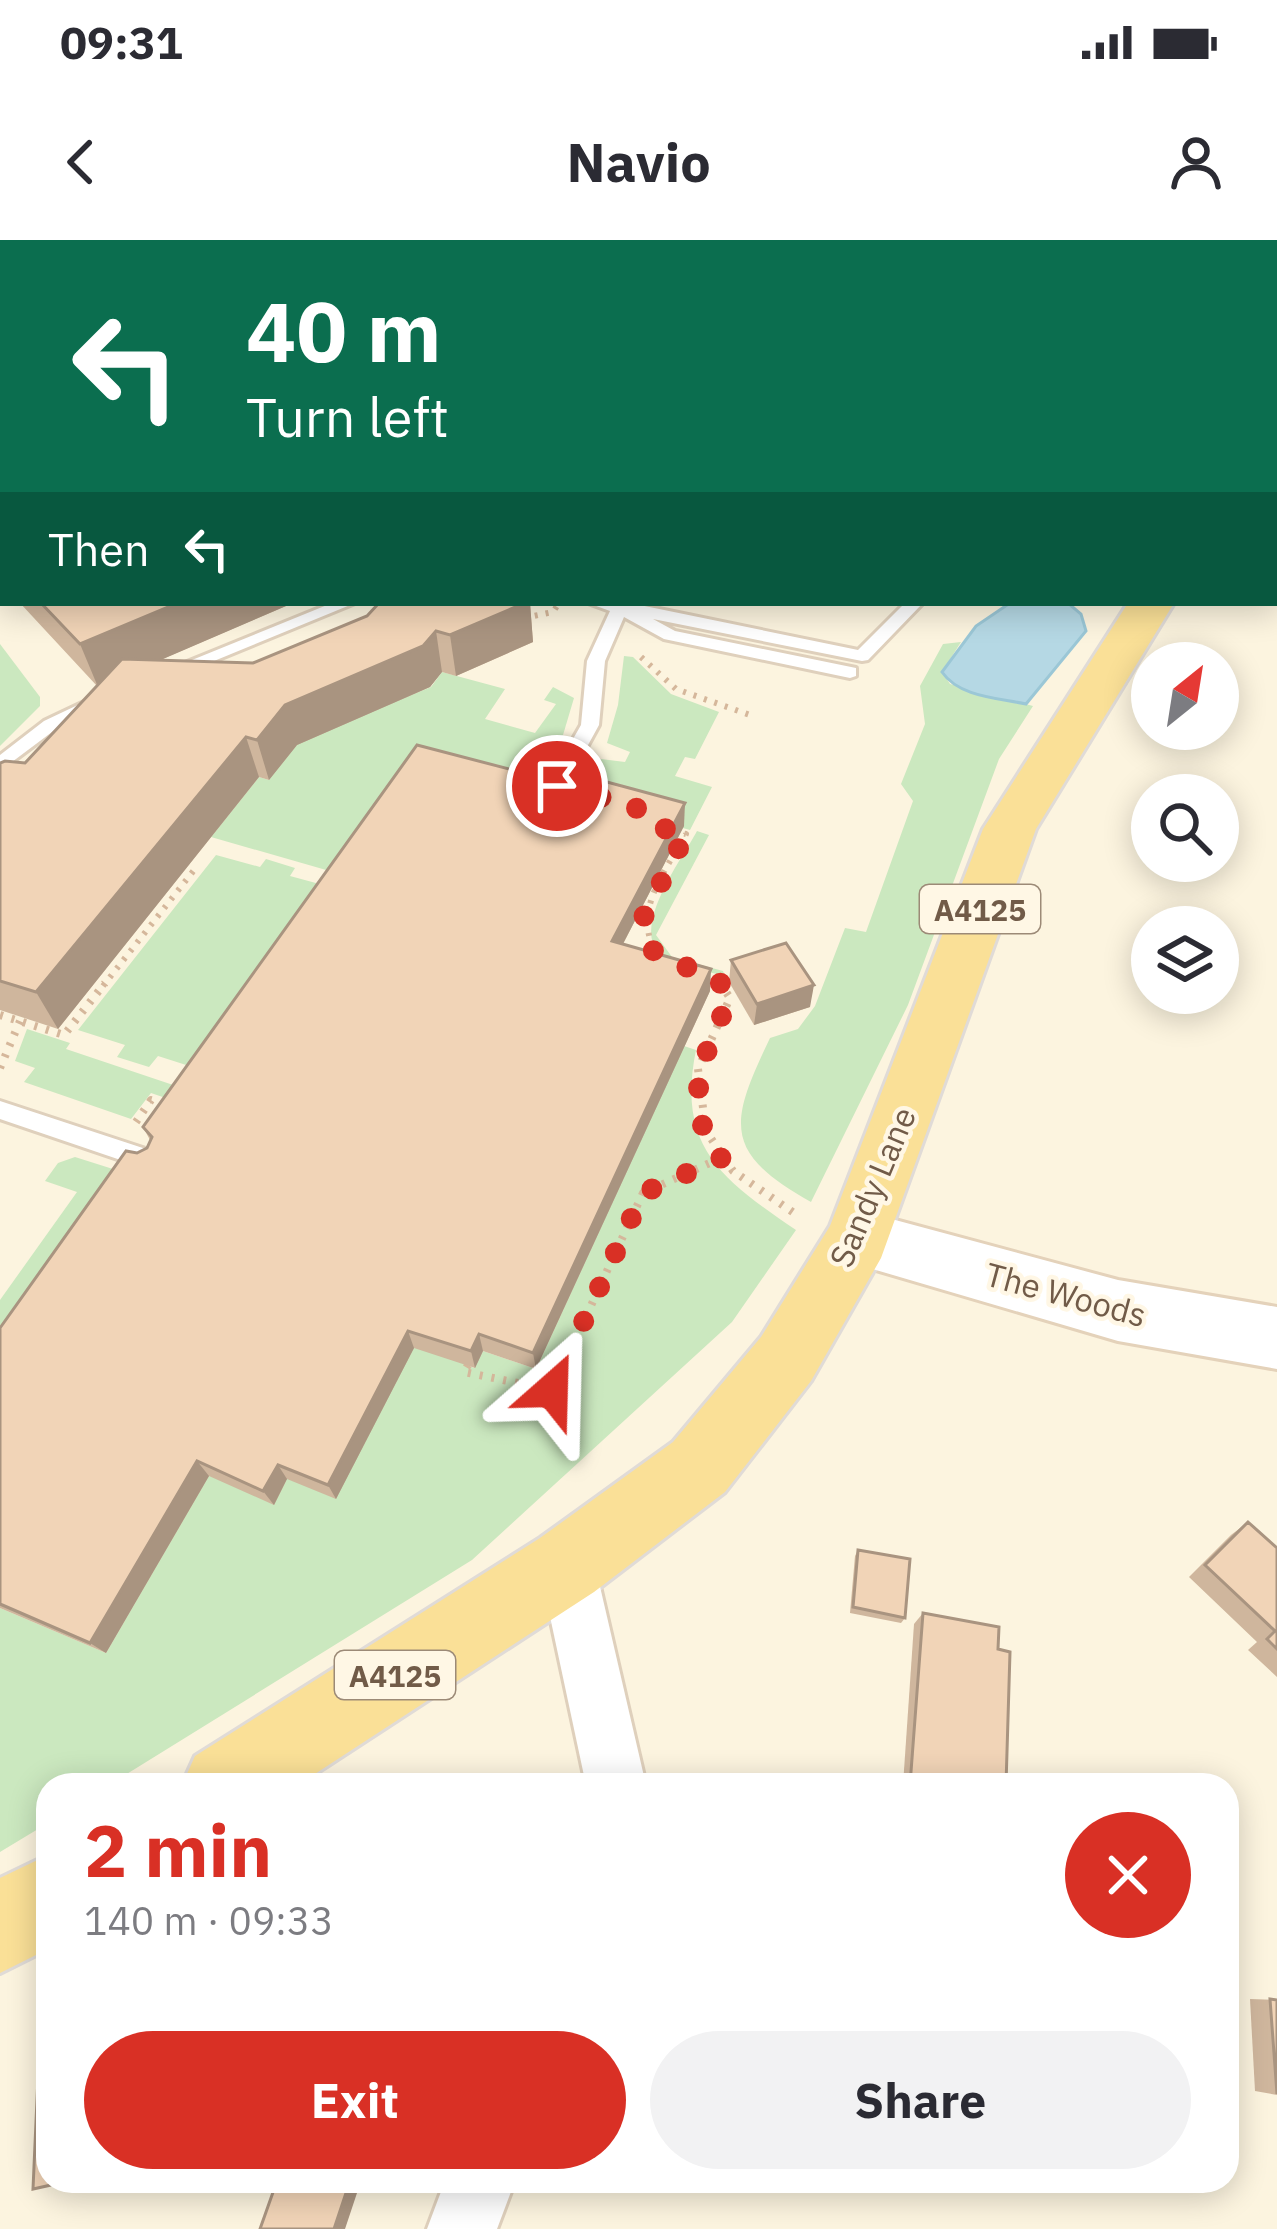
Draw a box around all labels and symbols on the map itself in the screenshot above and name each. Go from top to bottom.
north arrow [1131,642,1239,750]
pin [506,735,608,837]
road number: A4125 [920,885,1040,933]
street label: Sandy Lane [819,1100,925,1274]
street label: The Woods [981,1252,1151,1336]
position arrow [489,1327,615,1453]
road number: A4125 [335,1651,455,1699]

